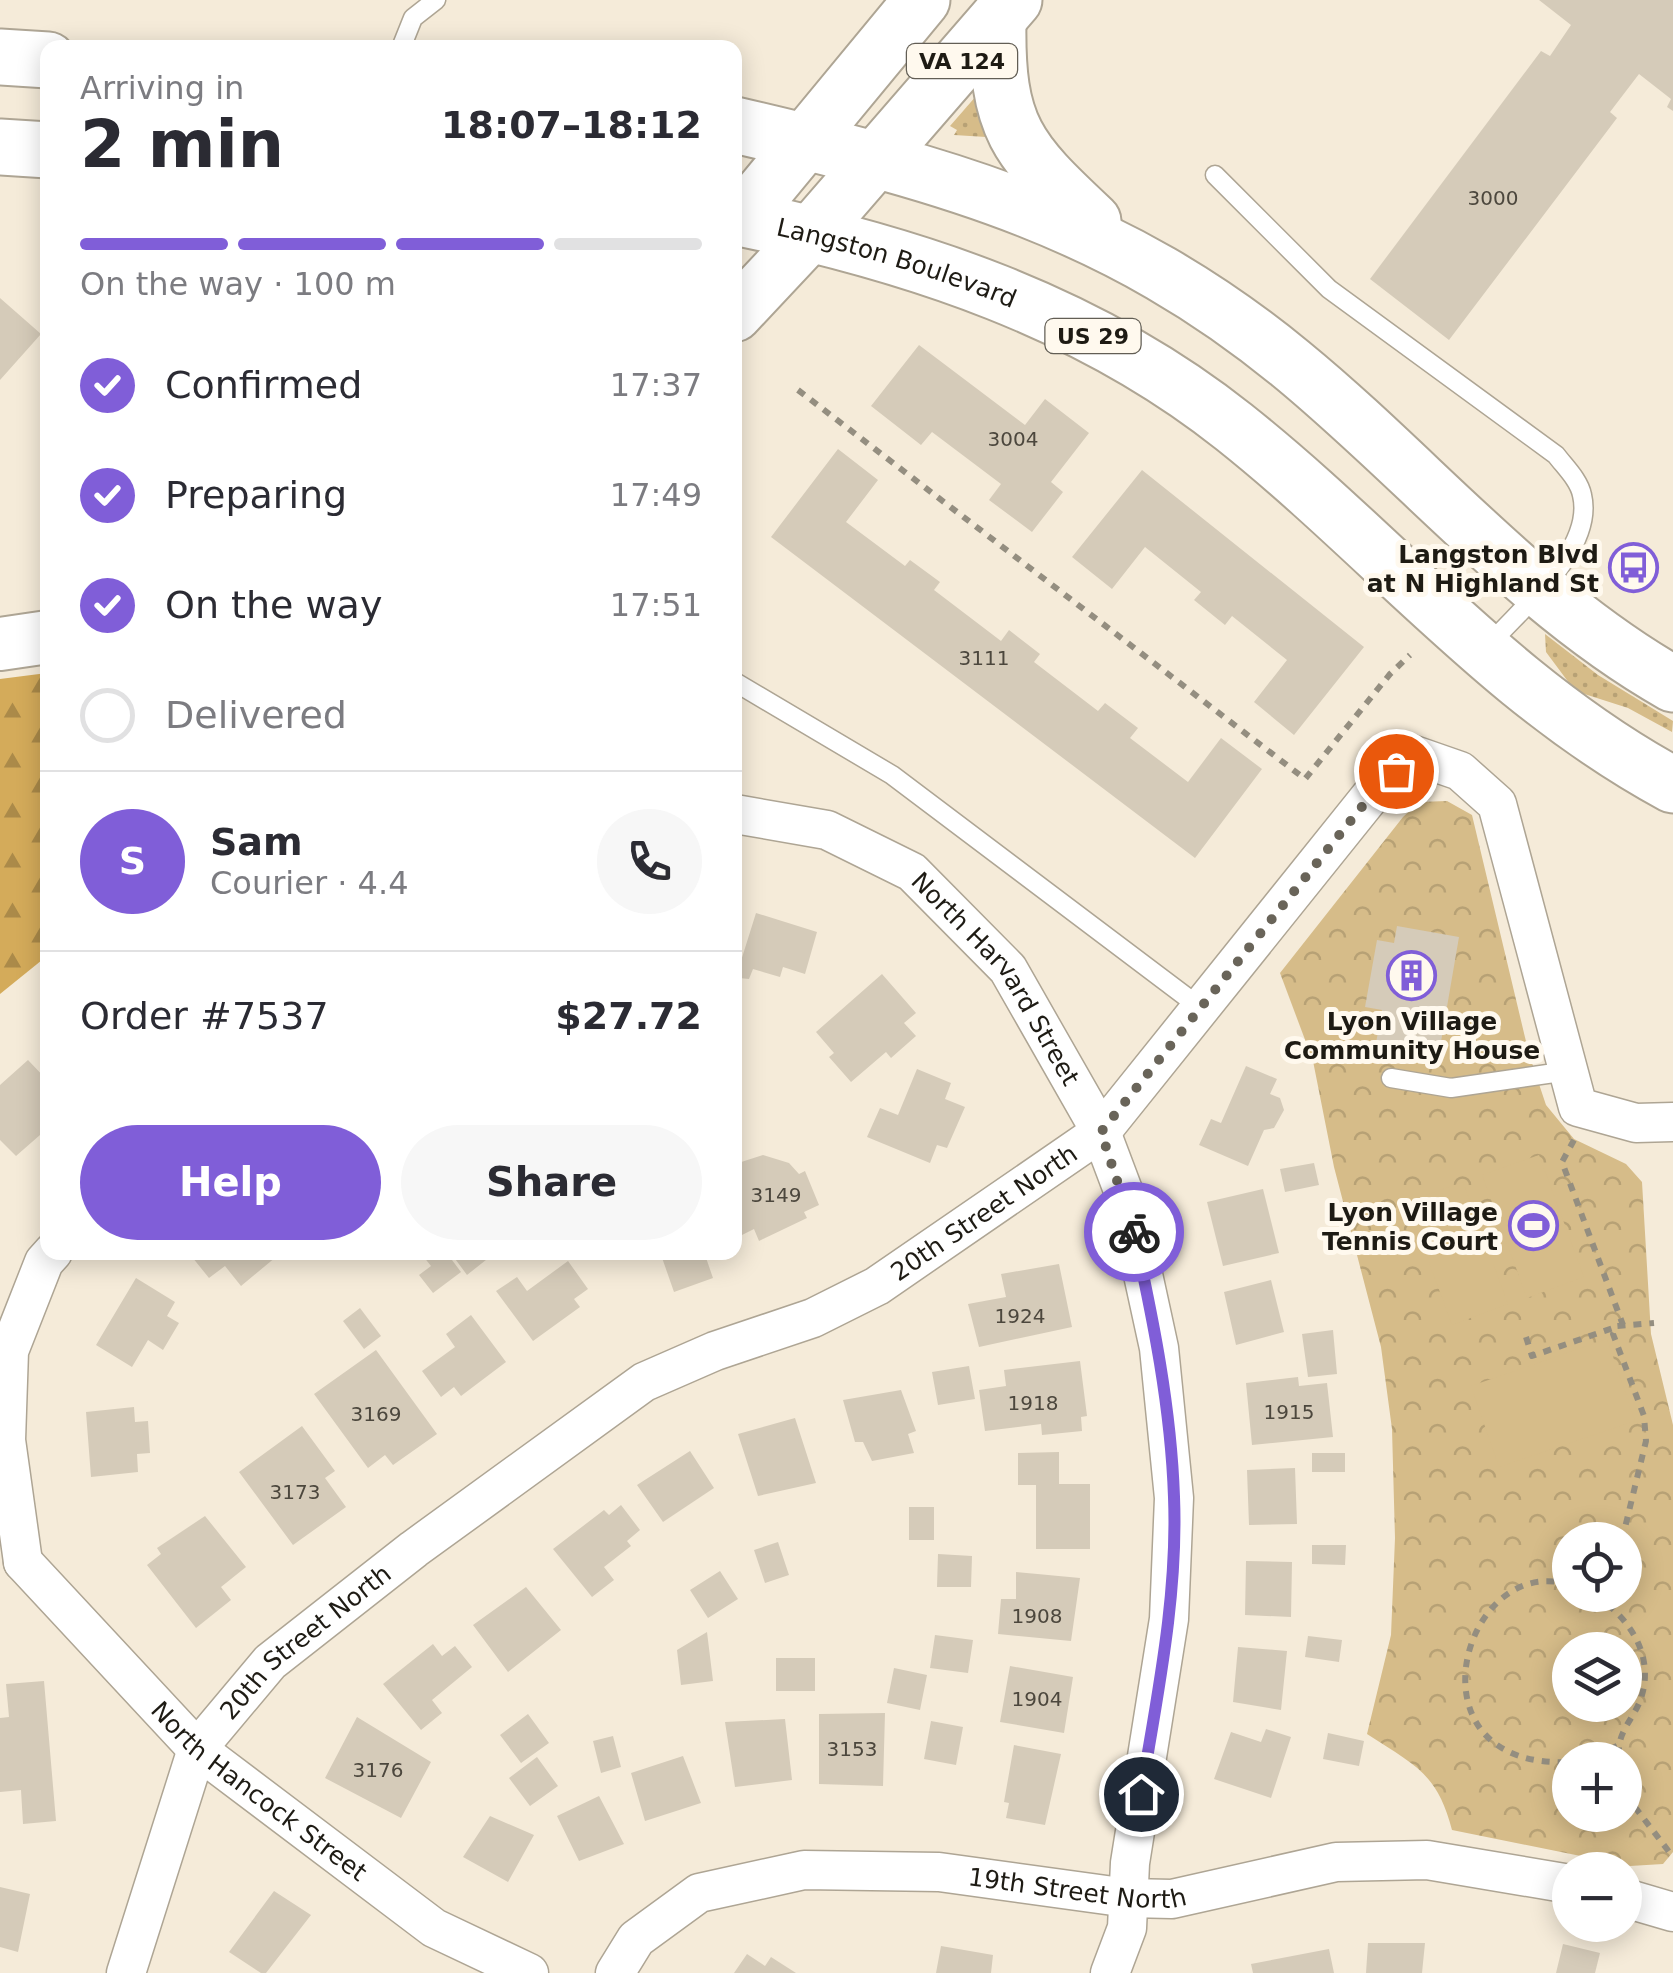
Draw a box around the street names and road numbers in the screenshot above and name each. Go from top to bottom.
road number: VA 124 [907,44,1017,78]
street label: Langston Boulevard [774,212,1021,313]
road number: US 29 [1046,319,1140,353]
street label: North Harvard Street [906,866,1086,1090]
street label: 20th Street North [885,1138,1083,1287]
street label: 20th Street North [214,1559,396,1725]
street label: North Hancock Street [146,1695,373,1887]
street label: 19th Street North [967,1862,1189,1913]

